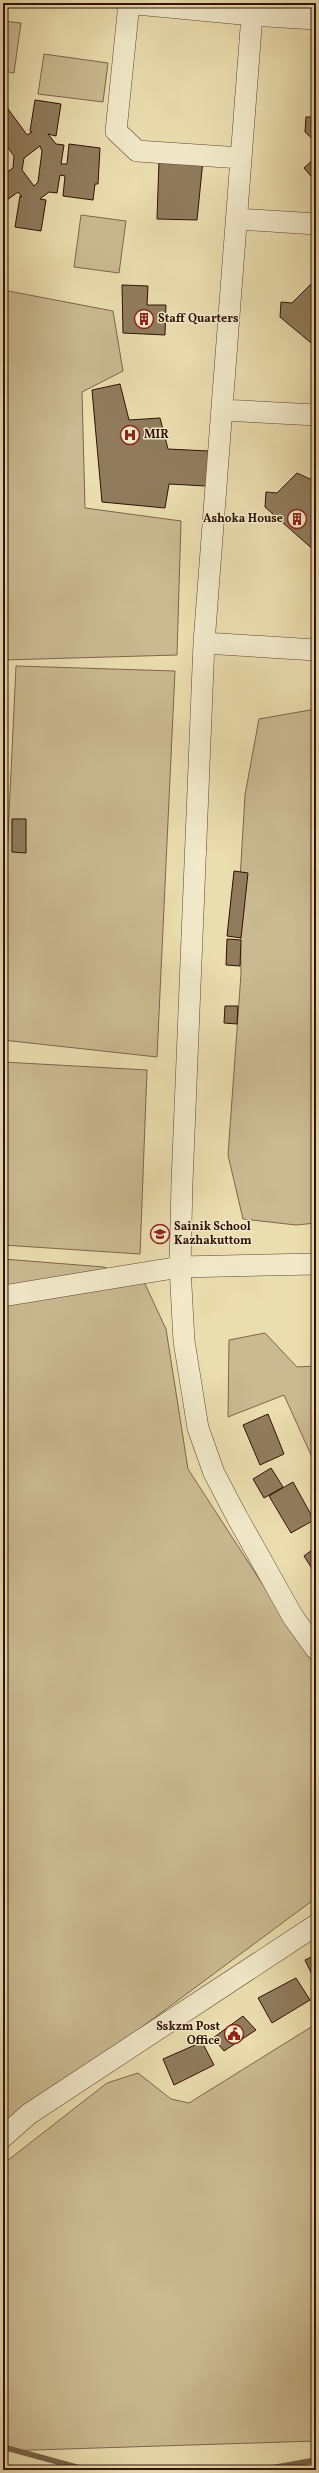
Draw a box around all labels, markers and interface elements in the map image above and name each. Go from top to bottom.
building icon: Staff Quarters [133,308,155,330]
place label: Staff Quarters [158,311,239,327]
hospital icon: MIR [119,424,141,446]
place label: MIR [144,427,169,443]
building icon: Ashoka House [286,508,308,530]
place label: Ashoka House [203,511,283,527]
place label: Sainik School Kazhakuttom [174,1219,252,1249]
school or university icon: Sainik School Kazhakuttom [149,1223,171,1245]
place label: Sskzm Post Office [156,2019,220,2049]
public building icon: Sskzm Post Office [223,2023,245,2045]

